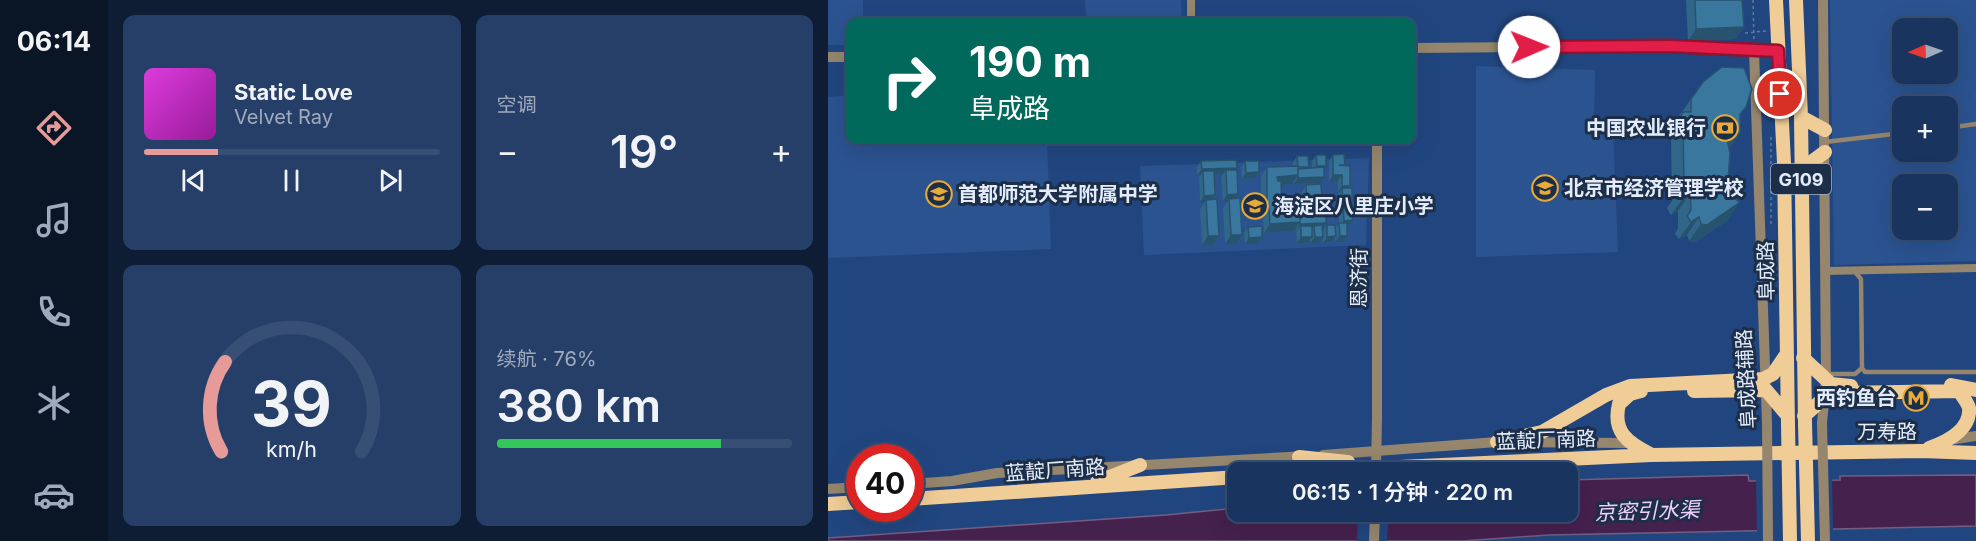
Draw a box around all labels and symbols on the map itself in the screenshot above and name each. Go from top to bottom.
position arrow [1497,15,1561,79]
north arrow [1892,18,1958,84]
pin [1754,68,1805,119]
bank icon: 中国农业银行 [1710,113,1740,143]
place label: 中国农业银行 [1586,116,1706,140]
road number: G109 [1771,164,1831,194]
school or university icon: 北京市经济管理学校 [1530,173,1560,203]
place label: 北京市经济管理学校 [1564,176,1744,200]
school or university icon: 首都师范大学附属中学 [924,179,954,209]
place label: 首都师范大学附属中学 [958,182,1158,206]
school or university icon: 海淀区八里庄小学 [1240,191,1270,221]
place label: 海淀区八里庄小学 [1274,194,1434,218]
street label: 阜成路 [1753,241,1779,301]
street label: 恩济街 [1347,248,1371,308]
street label: 阜成路辅路 [1731,328,1761,430]
metro station icon: 西钓鱼台 [1901,383,1931,413]
place label: 西钓鱼台 [1816,386,1896,410]
street label: 万寿路 [1857,420,1917,444]
street label: 蓝靛厂南路 [1496,426,1596,454]
speed limit sign: 40 [846,444,924,522]
street label: 蓝靛厂南路 [1004,455,1106,485]
water label: 京密引水渠 [1594,497,1703,525]

